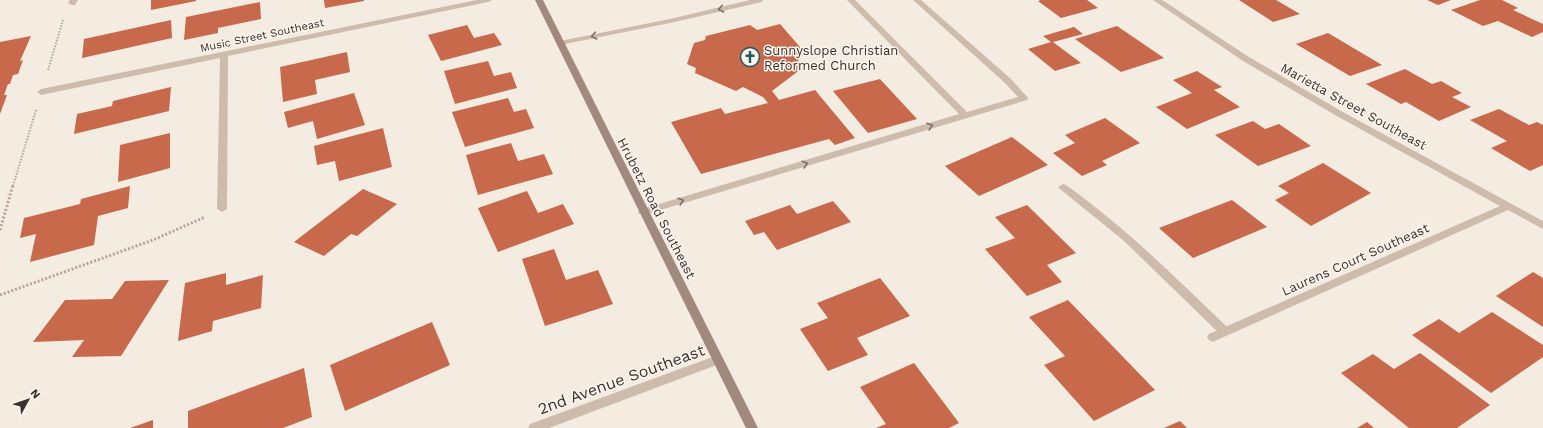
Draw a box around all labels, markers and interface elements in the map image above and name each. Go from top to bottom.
one-way arrow [718,4,724,12]
street label: Music Street Southeast [199,16,326,55]
one-way arrow [591,32,597,40]
place label: Sunnyslope Christian Reformed Church [764,43,898,73]
church icon: Sunnyslope Christian Reformed Church [739,46,761,68]
street label: Marietta Street Southeast [1278,60,1430,153]
one-way arrow [926,122,933,131]
street label: Hrubetz Road Southeast [614,135,699,282]
one-way arrow [802,160,809,169]
one-way arrow [677,197,684,206]
street label: Laurens Court Southeast [1279,220,1432,299]
street label: 2nd Avenue Southeast [535,340,707,418]
north arrow [8,380,48,420]
text: N [28,387,43,401]

